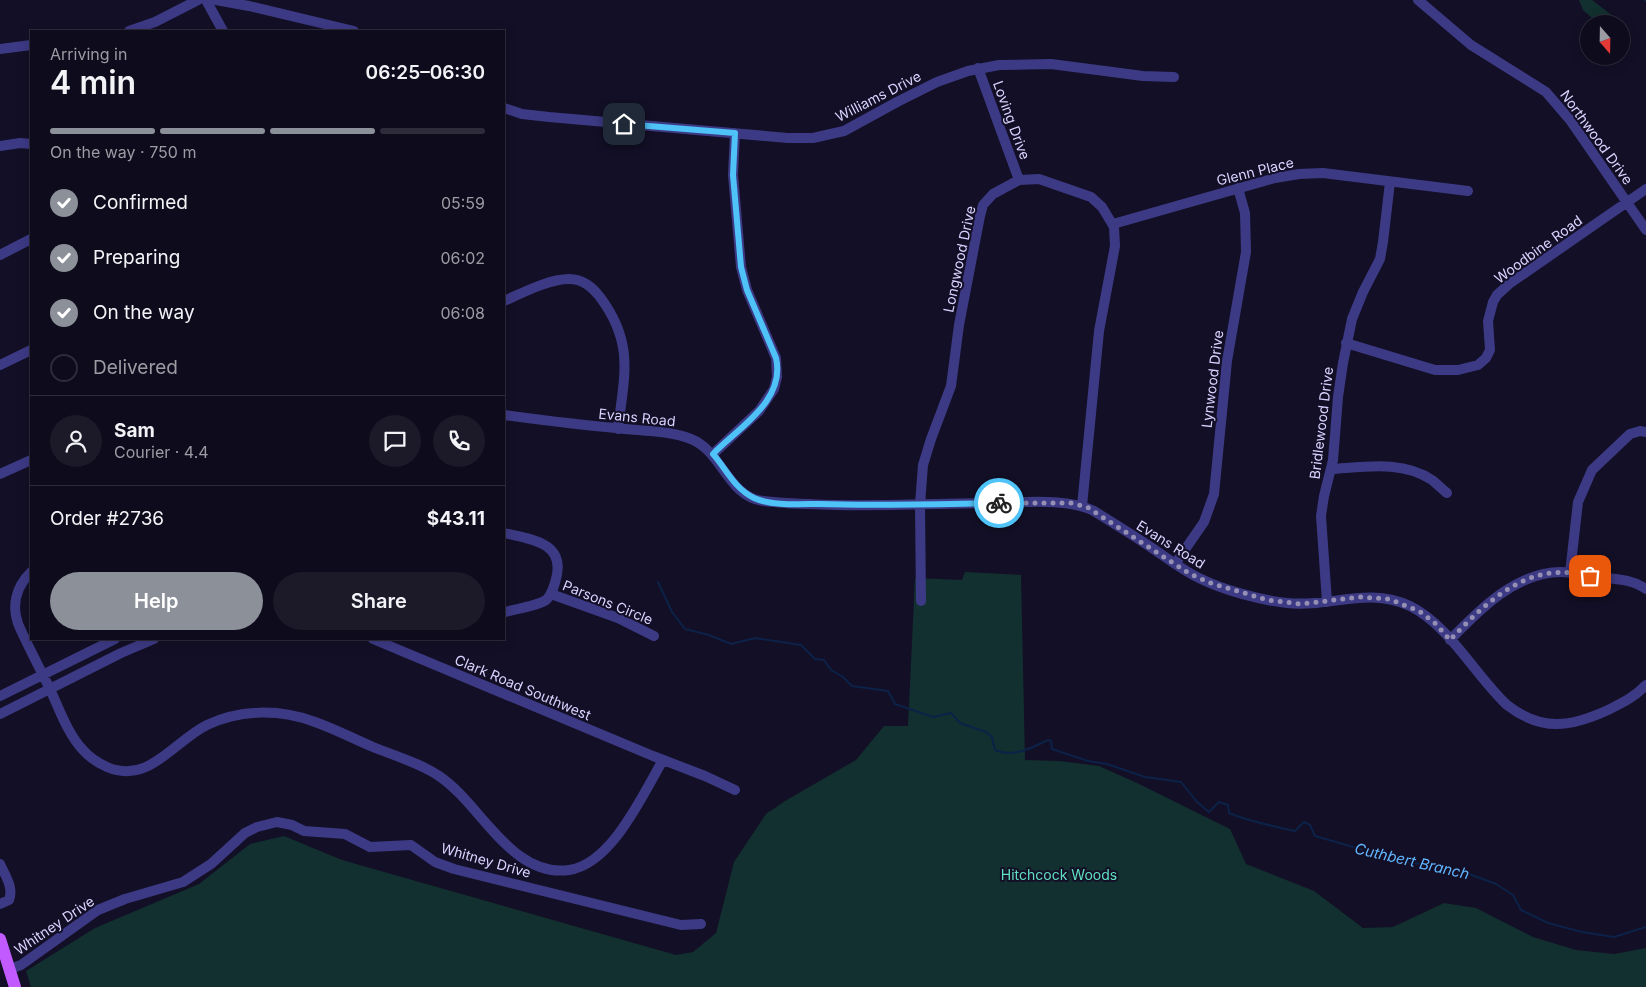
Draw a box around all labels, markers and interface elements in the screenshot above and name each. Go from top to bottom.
north arrow [1580,15,1630,65]
map controls [1580,15,1630,65]
text: Arriving in [50,44,127,64]
text: 06:25–06:30 [366,61,485,84]
text: 4 min [50,63,136,102]
street label: Williams Drive [832,67,924,125]
street label: Loving Drive [990,78,1034,162]
street label: Northwood Drive [1557,86,1637,188]
pin [603,103,645,145]
icon: home [610,110,638,138]
text: On the way · 750 m [50,142,196,162]
street label: Glenn Place [1215,153,1295,189]
icon: check [50,189,78,217]
text: Confirmed [93,191,188,214]
text: 05:59 [441,193,485,213]
street label: Longwood Drive [939,204,979,314]
street label: Woodbine Road [1491,211,1585,287]
icon: check [50,244,78,272]
text: Preparing [93,246,180,269]
text: 06:02 [441,248,485,268]
icon: check [50,299,78,327]
text: On the way [93,301,195,324]
text: 06:08 [440,303,485,323]
street label: Lynwood Drive [1198,329,1226,429]
text: Delivered [93,356,178,379]
street label: Bridlewood Drive [1306,366,1336,480]
street label: Evans Road [598,404,676,430]
button: person [50,415,102,467]
button: chat [369,415,421,467]
button: phone [433,415,485,467]
text: Sam [114,419,155,442]
text: Courier · 4.4 [114,442,209,462]
courier [974,478,1024,528]
icon: bike [985,489,1013,517]
text: Order #2736 [50,507,164,530]
text: $43.11 [427,507,485,530]
street label: Evans Road [1134,516,1208,572]
pin [1569,555,1611,597]
icon: bag [1576,562,1604,590]
button: Help [50,572,263,630]
button: Share [273,572,485,630]
street label: Parsons Circle [560,576,656,628]
street label: Clark Road Southwest [452,651,594,724]
street label: Whitney Drive [439,839,533,881]
water label: Cuthbert Branch [1353,839,1471,883]
park label: Hitchcock Woods [1001,866,1117,883]
street label: Whitney Drive [11,892,97,958]

